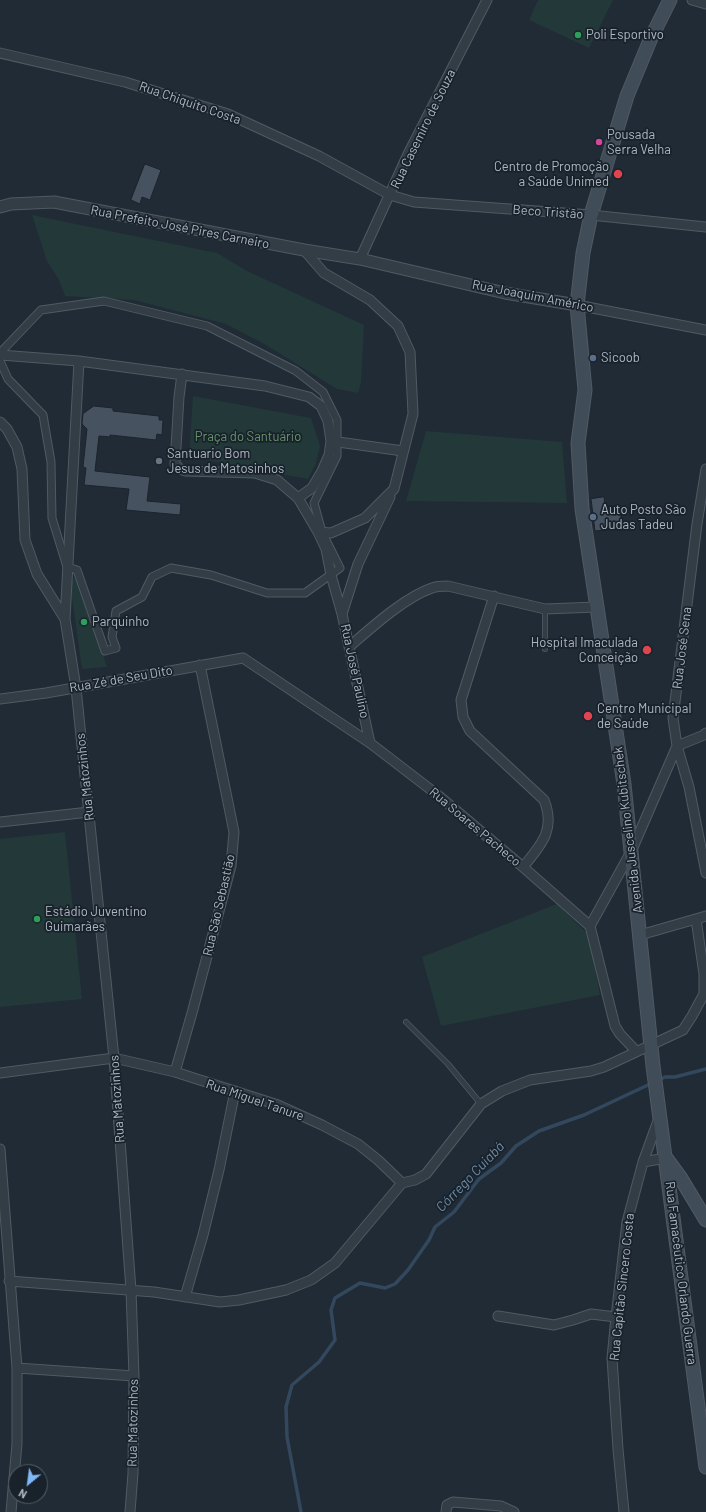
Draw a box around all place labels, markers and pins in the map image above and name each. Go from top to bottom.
place label: Poli Esportivo [586,27,664,43]
marker: Poli Esportivo [573,30,583,40]
place label: Pousada Serra Velha [607,127,671,158]
marker: Pousada Serra Velha [594,137,604,147]
place label: Centro de Promoção a Saúde Unimed [494,159,609,190]
marker: Centro de Promoção a Saúde Unimed [612,168,624,180]
place label: Sicoob [601,350,640,366]
marker: Sicoob [588,353,598,363]
place label: Santuario Bom Jesus de Matosinhos [167,446,284,477]
marker: Santuario Bom Jesus de Matosinhos [154,456,164,466]
place label: Auto Posto São Judas Tadeu [601,502,686,533]
marker: Auto Posto São Judas Tadeu [588,512,598,522]
place label: Parquinho [92,614,149,630]
marker: Parquinho [79,617,89,627]
place label: Hospital Imaculada Conceição [531,635,638,666]
marker: Hospital Imaculada Conceição [641,644,653,656]
place label: Centro Municipal de Saúde [597,701,691,732]
marker: Centro Municipal de Saúde [582,710,594,722]
place label: Estádio Juventino Guimarães [45,904,147,935]
marker: Estádio Juventino Guimarães [32,914,42,924]

